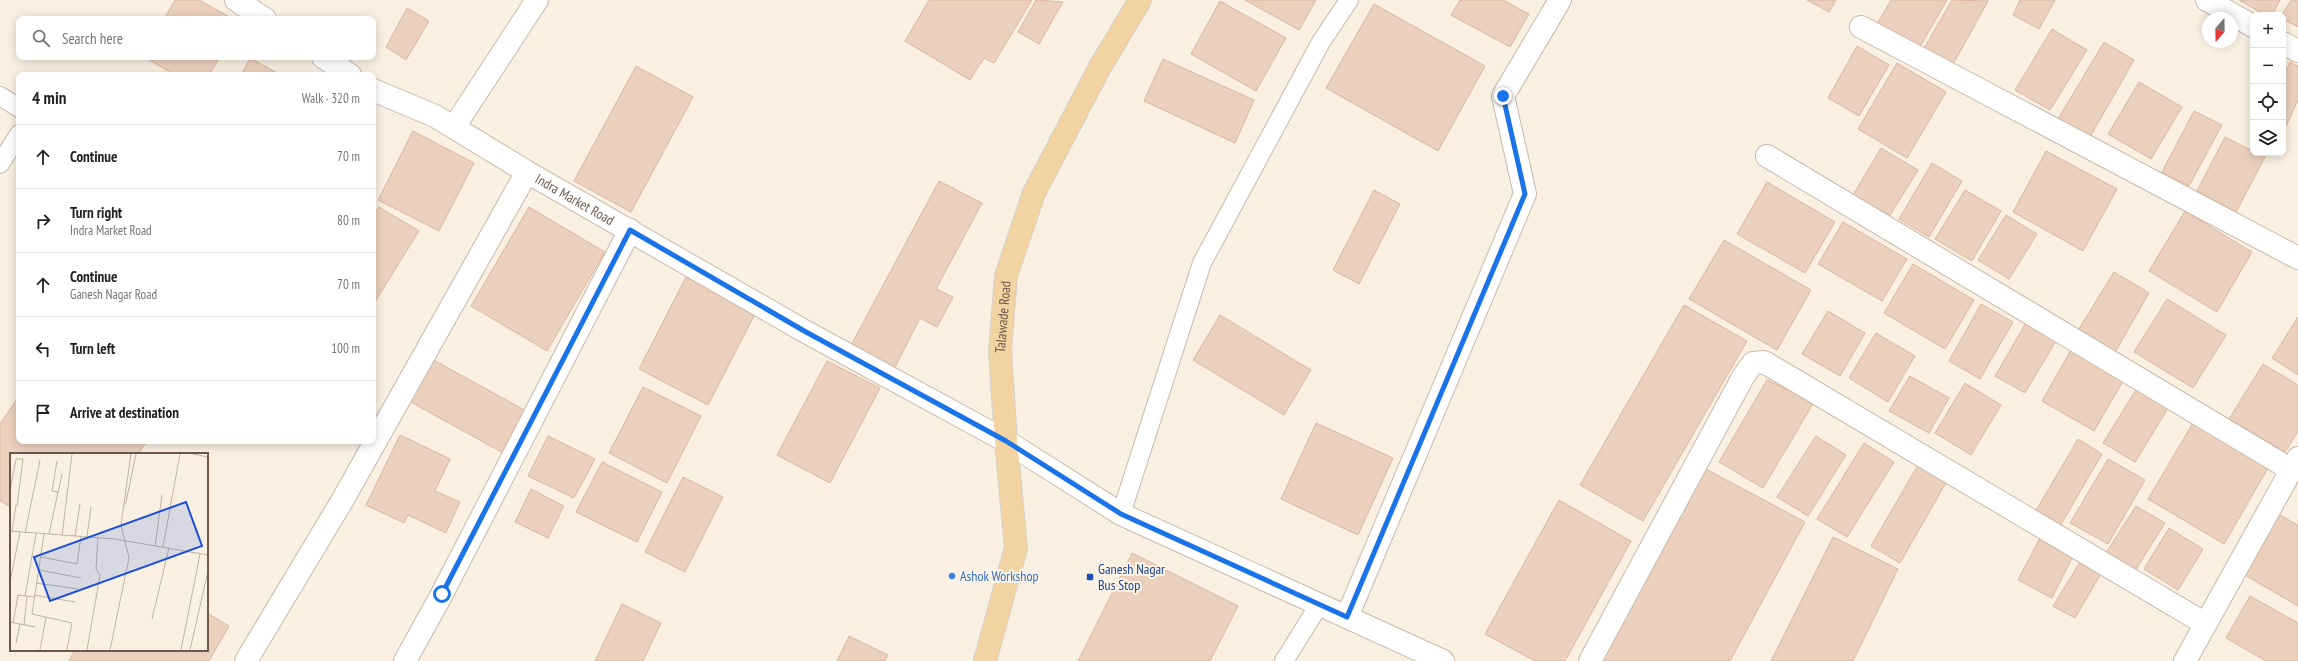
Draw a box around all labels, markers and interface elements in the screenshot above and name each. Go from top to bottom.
north arrow [2202,12,2238,48]
map controls [2250,12,2286,156]
button: + [2250,12,2286,48]
search box [16,16,376,60]
icon: search [30,27,52,49]
text: Search here [62,29,123,48]
button: − [2250,48,2286,84]
button: locate [2250,84,2286,120]
text: 4 min [32,87,66,109]
route end [1494,87,1512,105]
text: Walk · 320 m [302,90,360,107]
button: layers [2250,120,2286,156]
icon: ahead [32,146,54,168]
text: Continue [70,147,117,166]
text: 70 m [337,148,360,165]
street label: Indra Market Road [532,170,617,229]
text: Turn right [70,203,122,222]
icon: right [32,210,54,232]
text: 80 m [337,212,360,229]
text: Indra Market Road [70,222,152,239]
text: Continue [70,267,117,286]
icon: ahead [32,274,54,296]
text: 70 m [337,276,360,293]
street label: Talawade Road [991,280,1015,354]
text: Ganesh Nagar Road [70,286,157,303]
icon: left [32,338,54,360]
text: Turn left [70,339,115,358]
text: 100 m [331,340,360,357]
icon: arrive [32,402,54,424]
text: Arrive at destination [70,403,179,422]
inset map [10,453,208,651]
place label: Ganesh Nagar Bus Stop [1098,560,1165,594]
place label: Ashok Workshop [960,567,1039,585]
marker: Ashok Workshop [947,571,957,581]
marker: Ganesh Nagar Bus Stop [1085,572,1095,582]
route start [433,585,451,603]

